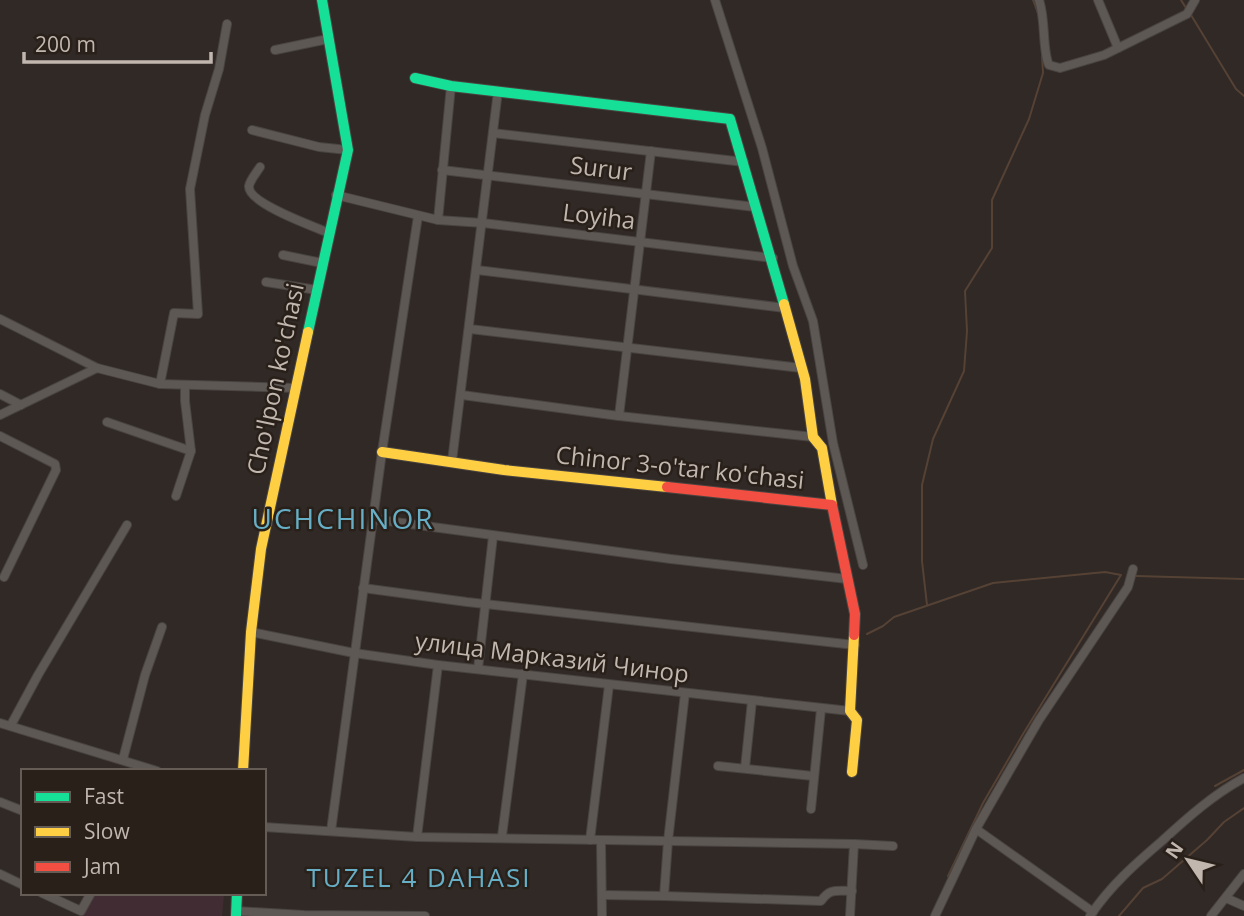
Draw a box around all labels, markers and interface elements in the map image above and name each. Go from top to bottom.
scale bar [24,21,212,65]
text: 200 m [35,30,96,58]
street label: Surur [568,147,634,188]
street label: Loyiha [561,195,637,236]
street label: Cho'lpon ko'chasi [238,280,311,478]
street label: Chinor 3-o'tar ko'chasi [554,437,806,496]
district label: UCHCHINOR [252,499,434,537]
street label: улица Марказий Чинор [413,623,691,690]
legend [21,769,266,895]
text: Fast [84,782,124,810]
text: Slow [84,817,130,845]
north arrow [1153,825,1223,895]
text: N [1159,836,1189,864]
text: Jam [82,852,121,880]
district label: TUZEL 4 DAHASI [307,859,531,895]

